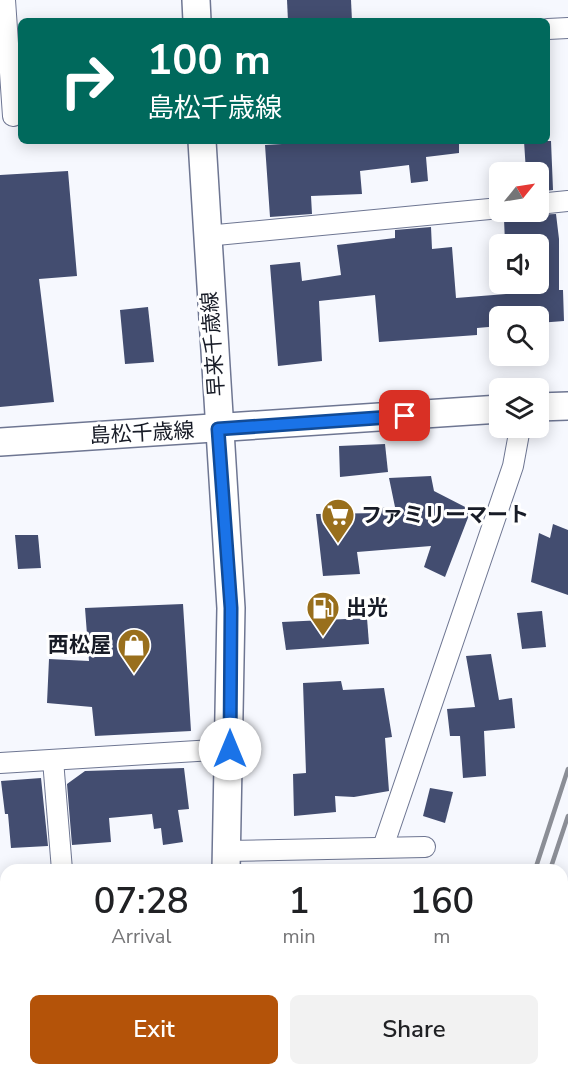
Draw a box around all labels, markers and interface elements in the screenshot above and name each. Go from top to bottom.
text: 100 m [147,32,271,89]
icon: right [48,42,126,120]
text: 島松千歳線 [147,90,282,127]
north arrow [489,162,549,222]
map controls [489,162,549,438]
button: sound [489,234,549,294]
street label: 早来千歳線 [195,291,231,397]
button: search [489,306,549,366]
button: layers [489,378,549,438]
pin [379,390,430,441]
icon: arrive [388,399,421,432]
street label: 島松千歳線 [89,416,195,450]
supermarket icon: ファミリーマート [320,497,356,544]
place label: ファミリーマート [361,501,529,529]
fuel station icon: 出光 [305,590,341,637]
place label: 出光 [346,594,388,622]
shop icon: 西松屋 [116,627,152,674]
place label: 西松屋 [48,631,111,659]
position arrow [198,717,262,781]
text: 07:28 [94,877,189,926]
text: 1 [288,877,310,926]
text: 160 [409,877,474,926]
text: Arrival [111,923,171,950]
text: min [283,923,316,950]
text: m [433,923,450,950]
button: Exit [30,995,278,1064]
button: Share [290,995,538,1064]

